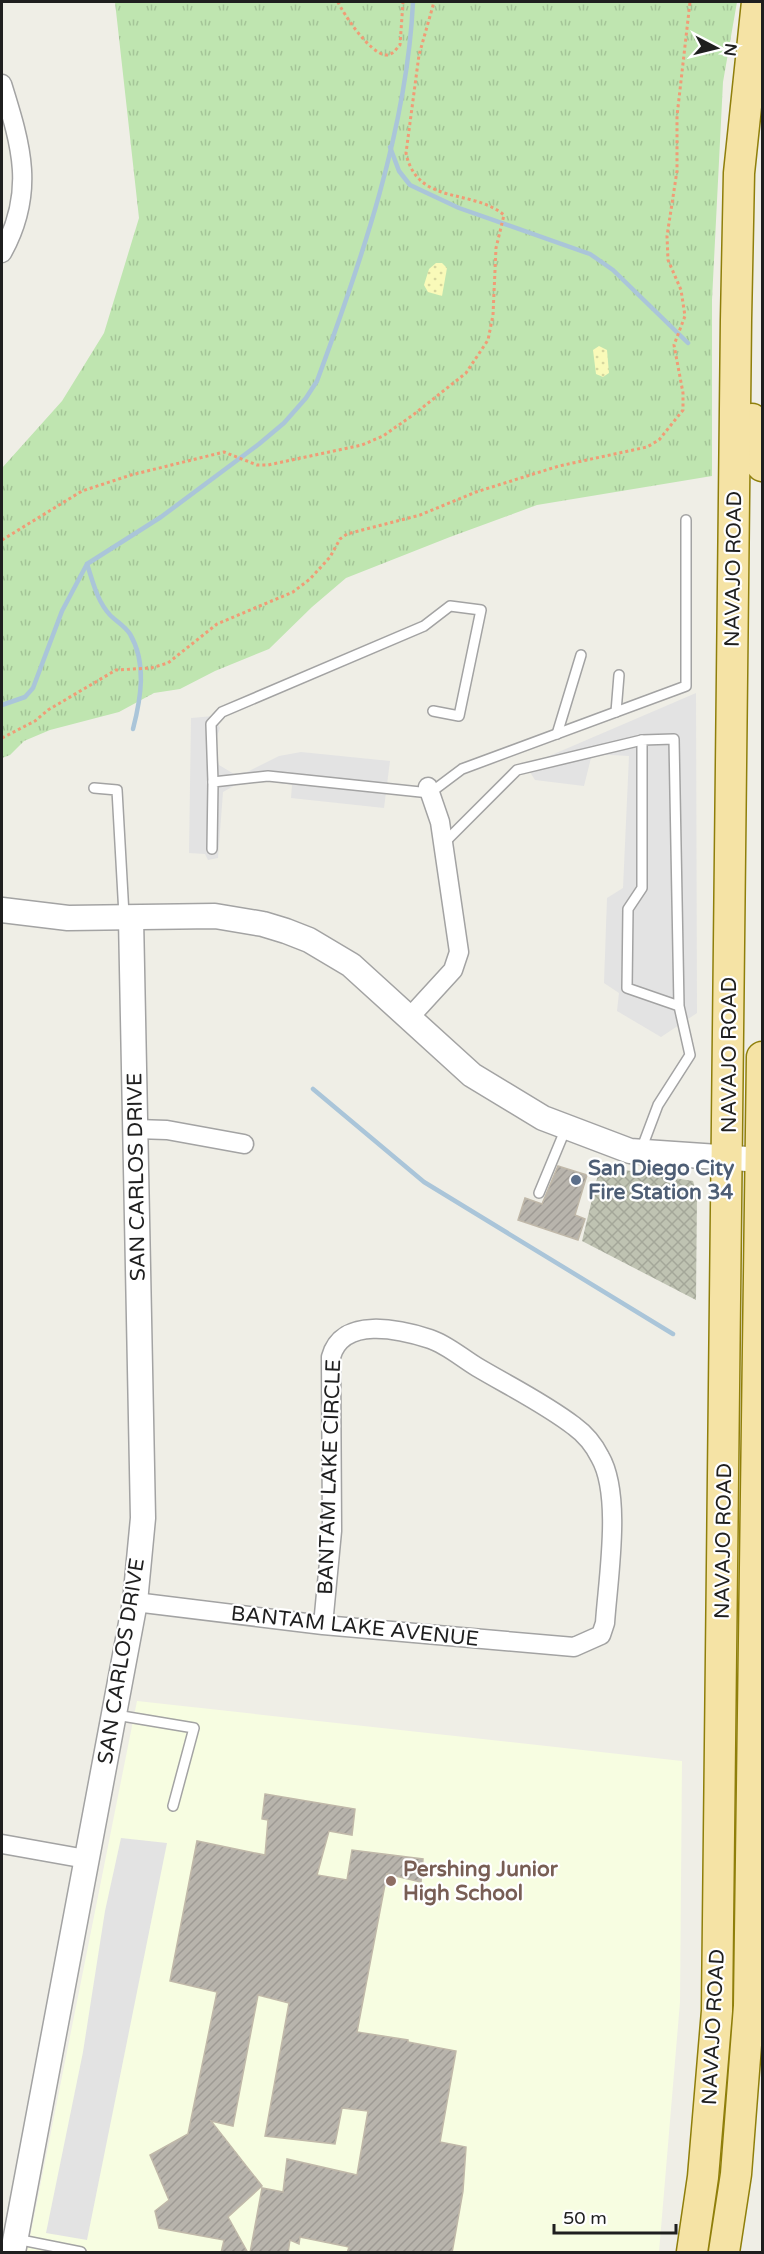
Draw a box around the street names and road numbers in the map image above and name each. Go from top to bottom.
street label: NAVAJO ROAD [720,491,747,647]
street label: NAVAJO ROAD [717,977,742,1133]
street label: SAN CARLOS DRIVE [122,1073,151,1281]
street label: BANTAM LAKE CIRCLE [313,1359,346,1595]
street label: NAVAJO ROAD [710,1463,737,1619]
street label: SAN CARLOS DRIVE [93,1556,150,1766]
street label: BANTAM LAKE AVENUE [230,1601,480,1652]
street label: NAVAJO ROAD [697,1948,730,2106]

